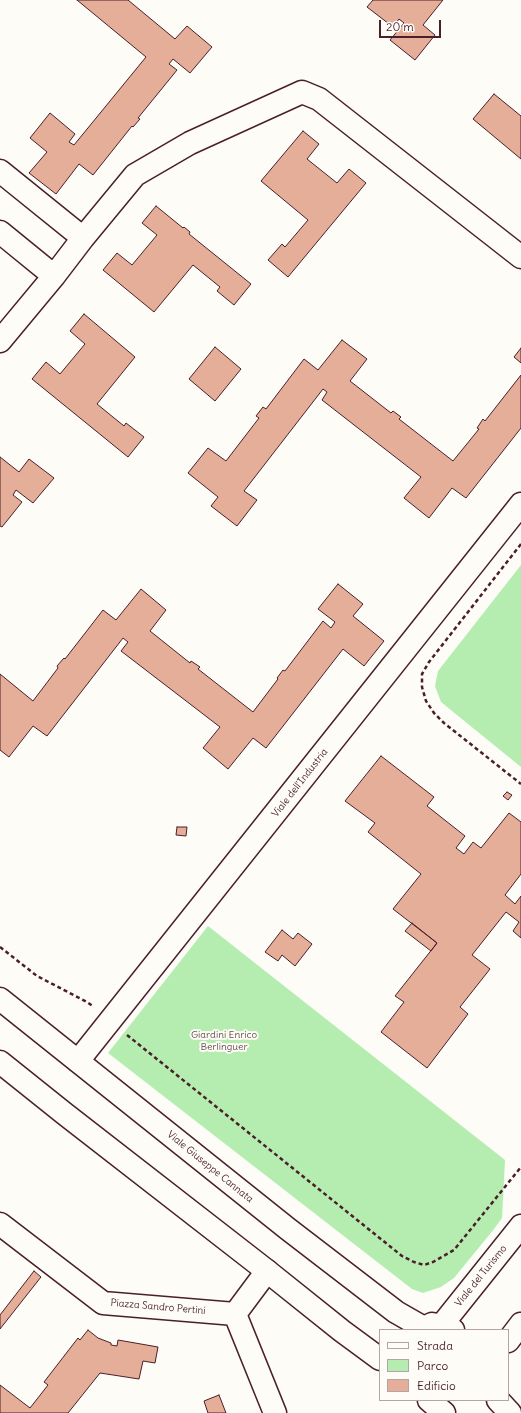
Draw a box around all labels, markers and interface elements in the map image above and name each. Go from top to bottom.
scale bar [381,12,443,38]
text: 20 m [386,19,414,34]
street label: Viale dell'Industria [270,746,330,820]
park label: Giardini Enrico Berlinguer [191,1029,257,1052]
street label: Viale Giuseppe Cannata [165,1129,255,1205]
street label: Viale del Turismo [453,1243,509,1309]
street label: Piazza Sandro Pertini [110,1297,206,1317]
legend [379,1329,509,1401]
text: Strada [417,1338,453,1353]
text: Parco [417,1358,448,1373]
text: Edificio [417,1378,456,1393]

